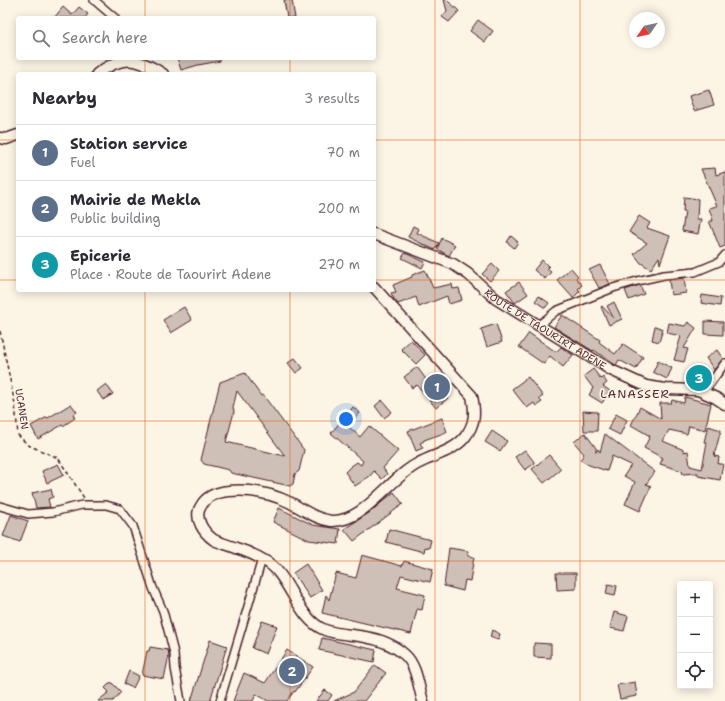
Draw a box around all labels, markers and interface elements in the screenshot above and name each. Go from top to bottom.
north arrow [629,12,665,48]
search box [16,16,376,60]
icon: search [30,27,52,49]
text: Search here [62,28,148,48]
text: Nearby [32,87,97,109]
text: 3 results [304,90,360,107]
text: Station service [70,134,188,154]
text: 1 [42,144,48,161]
text: 70 m [326,144,360,161]
text: Fuel [70,154,95,171]
text: Mairie de Mekla [70,190,200,210]
text: 2 [40,200,50,217]
text: 200 m [318,200,360,217]
text: Public building [70,210,161,227]
text: Epicerie [70,246,131,266]
text: 3 [40,256,50,273]
text: 270 m [318,256,360,273]
text: Place · Route de Taourirt Adene [70,266,271,283]
street label: ROUTE DE TAOURIRT ADENE [482,286,609,372]
pin: 3 [686,363,712,393]
pin: 1 [424,372,450,402]
district label: LANASSER [600,386,670,402]
street label: UCANEN [12,388,32,430]
your location [336,409,356,429]
map controls [677,581,713,689]
button: + [677,581,713,617]
button: − [677,617,713,653]
button: locate [677,653,713,689]
pin: 2 [279,656,305,686]

